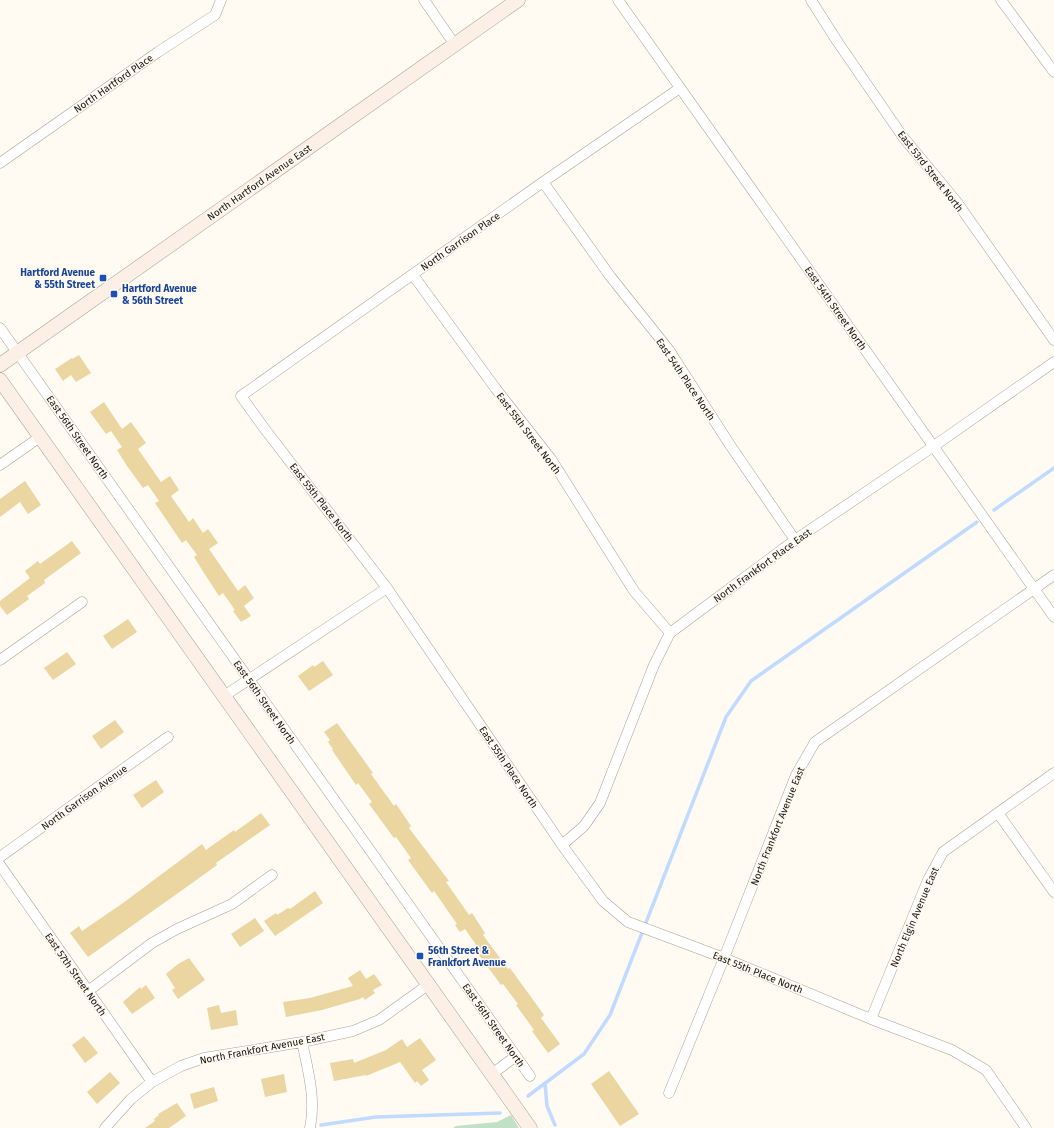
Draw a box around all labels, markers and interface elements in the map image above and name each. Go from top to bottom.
street label: North Hartford Place [72,52,155,116]
street label: East 53rd Street North [895,129,966,214]
street label: North Hartford Avenue East [205,142,314,223]
street label: North Garrison Place [419,210,503,274]
street label: East 54th Street North [802,264,869,353]
place label: Hartford Avenue & 55th Street [20,267,95,291]
marker: Hartford Avenue & 55th Street [98,273,108,283]
place label: Hartford Avenue & 56th Street [122,283,197,307]
marker: Hartford Avenue & 56th Street [109,289,119,299]
street label: East 54th Place North [653,336,717,423]
street label: East 55th Street North [494,390,563,477]
street label: East 56th Street North [44,393,111,482]
street label: East 55th Place North [287,461,356,544]
street label: North Frankfort Place East [711,526,814,605]
street label: East 56th Street North [231,658,298,747]
street label: East 55th Place North [476,724,540,811]
street label: North Garrison Avenue [39,763,130,833]
street label: North Frankfort Avenue East [749,765,807,888]
street label: North Elgin Avenue East [888,865,942,969]
street label: East 57th Street North [42,931,108,1018]
place label: 56th Street & Frankfort Avenue [428,945,506,969]
street label: East 55th Place North [711,949,804,997]
marker: 56th Street & Frankfort Avenue [415,951,425,961]
street label: East 56th Street North [460,981,527,1070]
street label: North Frankfort Avenue East [199,1031,326,1067]

